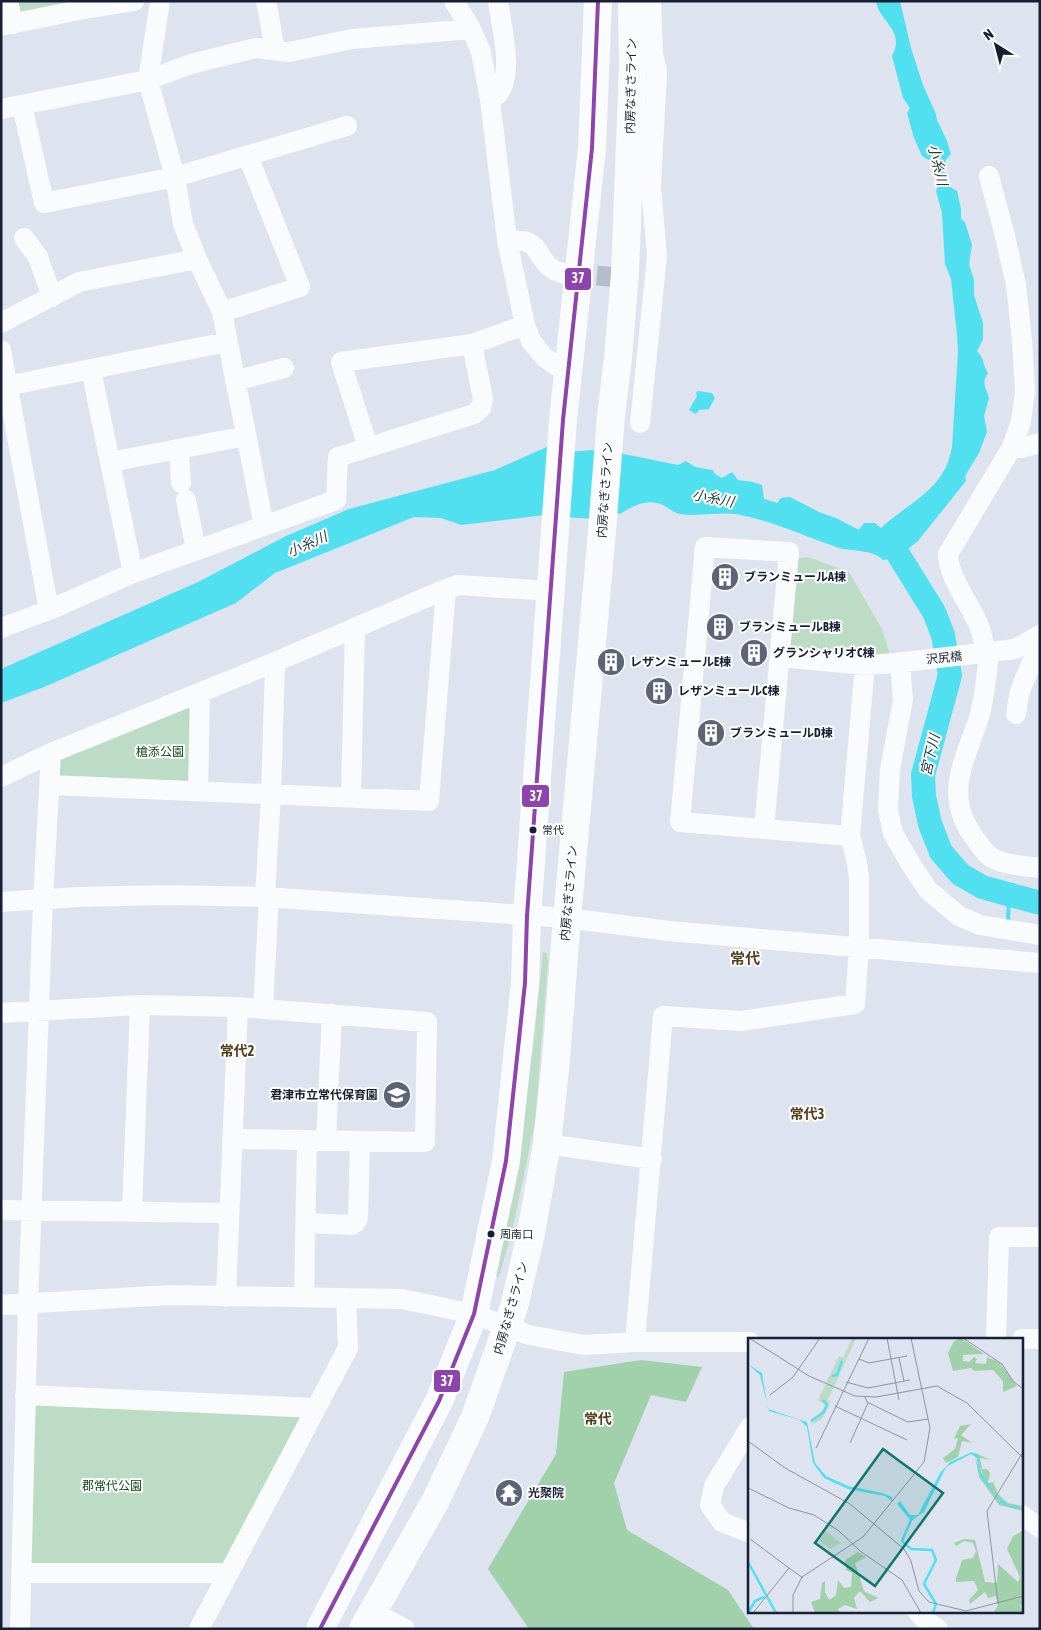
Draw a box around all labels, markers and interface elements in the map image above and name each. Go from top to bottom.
north arrow [971,20,1021,70]
text: N [980,26,996,43]
street label: 内房なぎさライン [623,38,639,134]
water label: 小糸川 [925,143,951,189]
line badge: 37 [564,267,592,291]
text: 37 [571,270,585,286]
street label: 内房なぎさライン [595,442,615,538]
water label: 小糸川 [691,486,737,510]
water label: 小糸川 [285,527,331,560]
building icon: ブランミュールA棟 [710,562,740,592]
place label: ブランミュールA棟 [744,570,846,584]
building icon: ブランミュールB棟 [705,612,735,642]
place label: ブランミュールB棟 [739,620,841,634]
building icon: グランシャリオC棟 [739,638,769,668]
place label: グランシャリオC棟 [773,646,874,660]
building icon: レザンミュールE棟 [596,647,626,677]
street label: 沢尻橋 [925,649,963,667]
place label: レザンミュールE棟 [630,655,731,669]
building icon: レザンミュールC棟 [644,676,674,706]
place label: レザンミュールC棟 [678,684,779,698]
building icon: ブランミュールD棟 [696,718,726,748]
place label: ブランミュールD棟 [730,726,833,740]
water label: 宮下川 [917,731,943,777]
park label: 槍添公園 [136,745,184,759]
line badge: 37 [521,784,550,808]
text: 37 [529,788,543,804]
place label: 常代 [542,824,564,836]
marker: 常代 [528,825,538,835]
street label: 内房なぎさライン [558,845,580,941]
district label: 常代 [730,950,760,967]
district label: 常代2 [220,1043,255,1059]
school or university icon: 君津市立常代保育園 [382,1080,412,1110]
place label: 君津市立常代保育園 [270,1088,378,1102]
district label: 常代3 [790,1106,824,1122]
place label: 周南口 [500,1228,533,1240]
marker: 周南口 [486,1229,496,1239]
street label: 内房なぎさライン [491,1260,531,1356]
inset map [748,1338,1024,1612]
line badge: 37 [433,1369,461,1393]
text: 37 [440,1373,454,1389]
district label: 常代 [584,1411,612,1427]
temple icon: 光聚院 [494,1478,524,1508]
park label: 郡常代公園 [82,1479,142,1493]
place label: 光聚院 [528,1486,564,1500]

